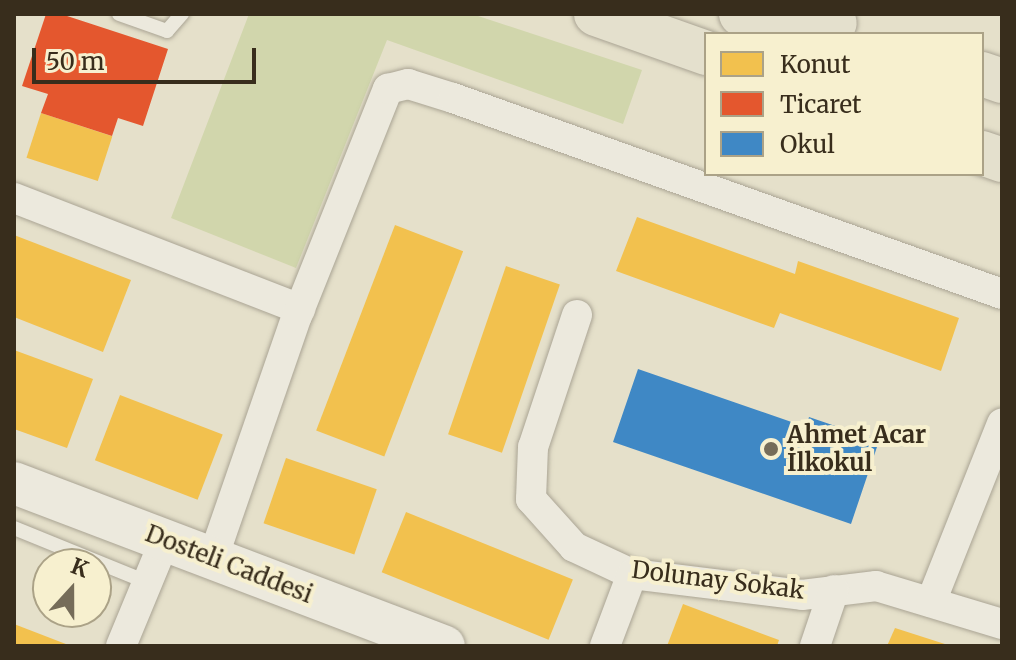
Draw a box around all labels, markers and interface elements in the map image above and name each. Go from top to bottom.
scale bar [36,32,260,82]
legend [704,32,984,176]
text: 50 m [46,46,105,77]
text: Konut [780,49,850,80]
text: Ticaret [780,89,861,120]
text: Okul [780,129,835,160]
place label: Ahmet Acar İlkokul [787,421,926,477]
marker: Ahmet Acar İlkokul [762,440,780,458]
street label: Dosteli Caddesi [141,519,317,609]
north arrow [32,548,112,628]
text: K [67,551,93,583]
street label: Dolunay Sokak [630,555,806,605]

